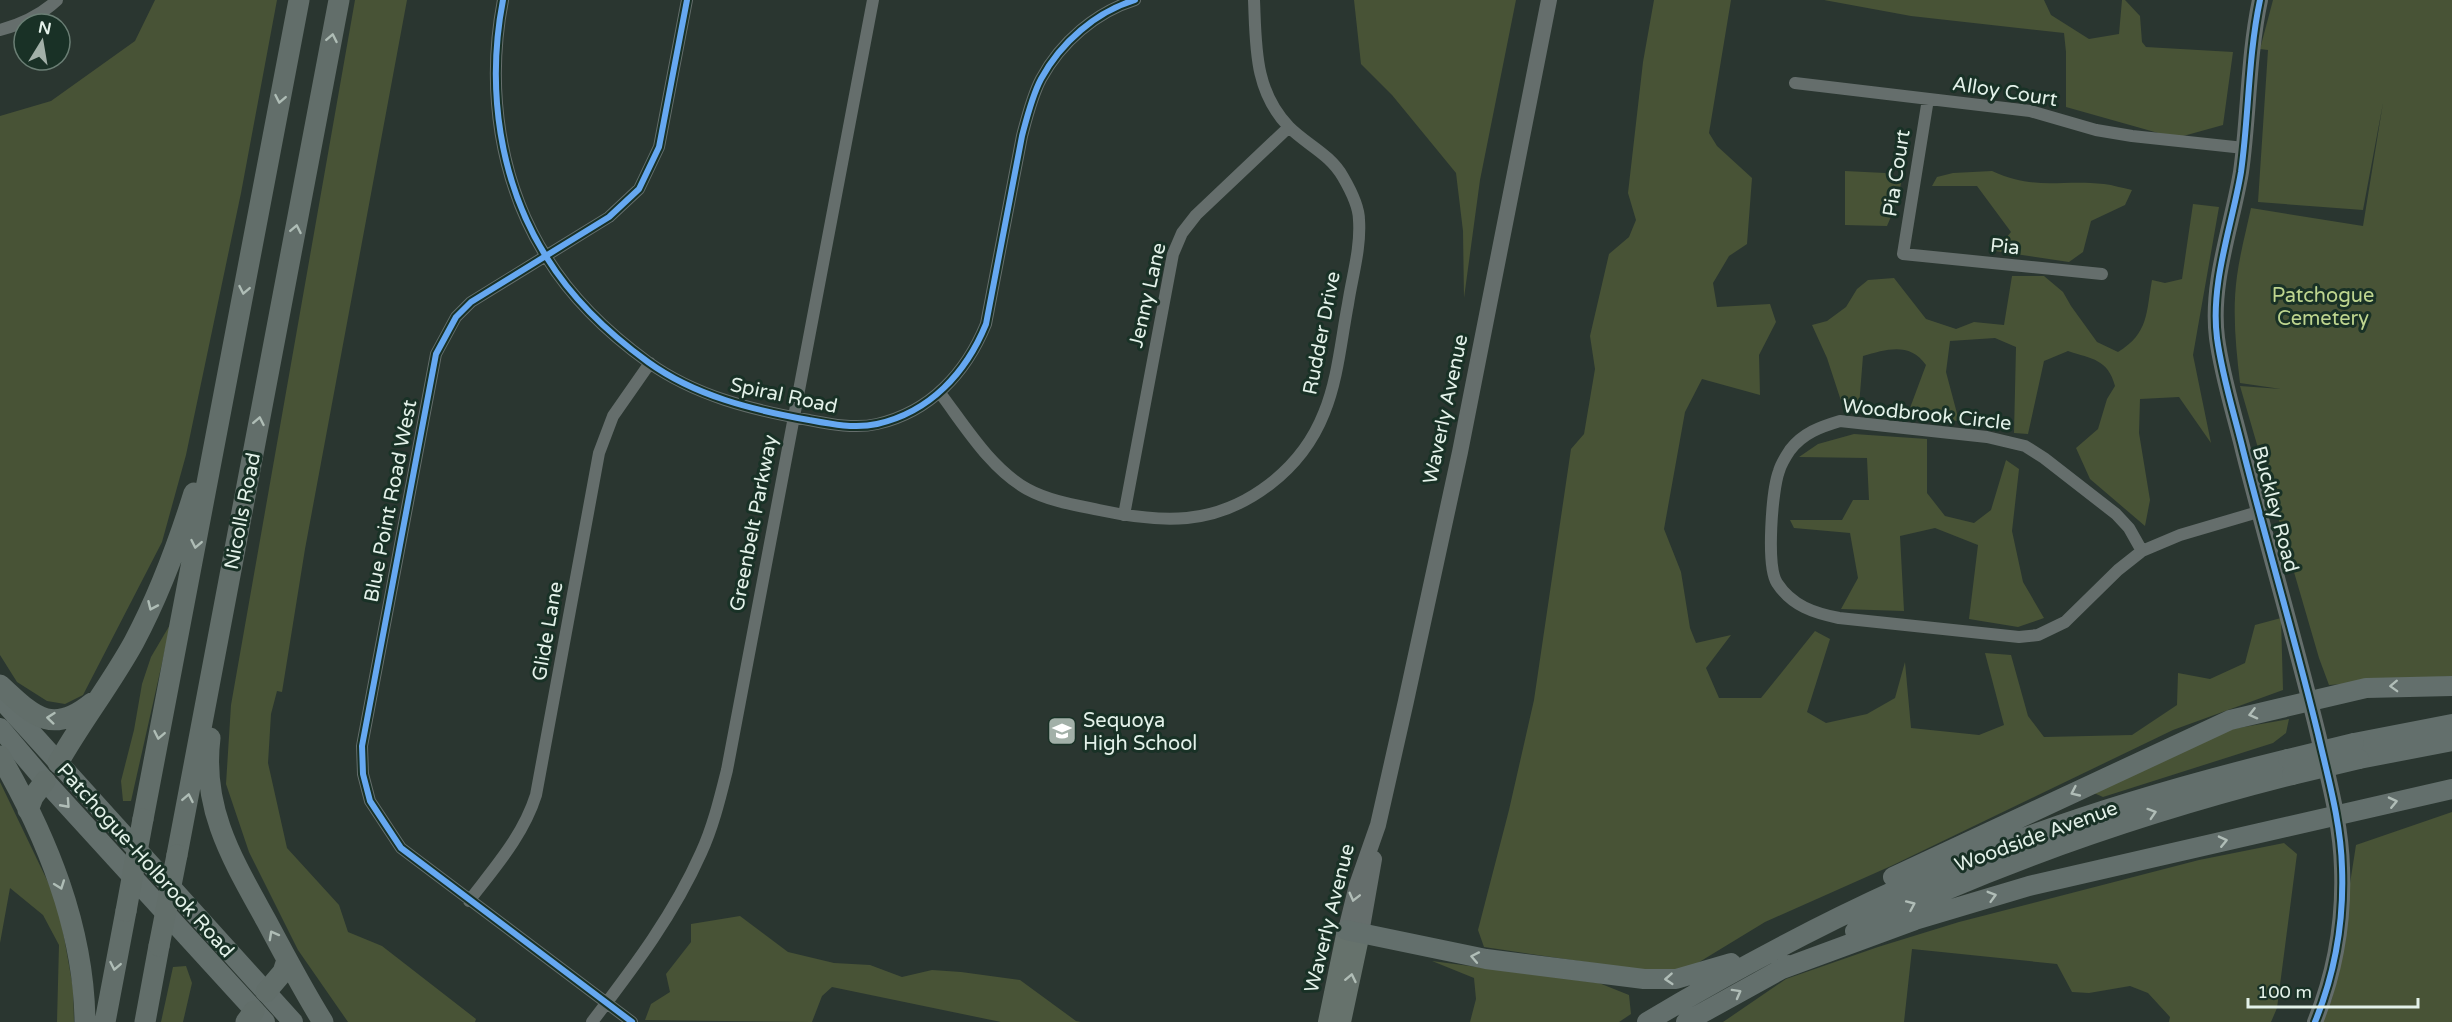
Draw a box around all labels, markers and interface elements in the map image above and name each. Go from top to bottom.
north arrow [12,12,72,72]
text: N [36,17,53,39]
one-way arrow [325,33,338,43]
street label: Alloy Court [1951,72,2059,112]
one-way arrow [274,93,287,103]
street label: Pia Court [1878,128,1916,218]
one-way arrow [289,224,302,234]
street label: Pia [1989,234,2021,260]
street label: Jenny Lane [1124,240,1172,350]
street label: Rudder Drive [1298,269,1346,397]
park label: Patchogue Cemetery [2272,284,2374,331]
one-way arrow [238,285,251,295]
street label: Waverly Avenue [1418,332,1474,486]
street label: Spiral Road [728,373,840,419]
street label: Woodbrook Circle [1841,394,2013,436]
street label: Blue Point Road West [360,398,422,604]
one-way arrow [253,416,265,425]
street label: Greenbelt Parkway [725,433,783,613]
street label: Buckley Road [2247,443,2303,575]
street label: Nicolls Road [220,451,266,572]
one-way arrow [190,539,203,549]
street label: Glide Lane [527,580,569,683]
one-way arrow [147,599,159,610]
one-way arrow [2389,680,2398,693]
one-way arrow [2248,706,2258,719]
place label: Sequoya High School [1083,709,1197,756]
one-way arrow [46,712,55,725]
school or university icon: Sequoya High School [1046,715,1078,747]
one-way arrow [153,730,166,740]
street label: Patchogue-Holbrook Road [52,759,239,963]
one-way arrow [2070,784,2081,796]
one-way arrow [181,793,194,803]
street label: Woodside Avenue [1952,796,2121,878]
one-way arrow [58,797,69,808]
one-way arrow [2387,797,2397,810]
one-way arrow [2146,808,2157,821]
one-way arrow [2218,835,2228,848]
street label: Waverly Avenue [1300,841,1360,995]
one-way arrow [53,879,66,890]
one-way arrow [1987,891,1997,903]
one-way arrow [1349,892,1362,902]
one-way arrow [1905,900,1916,912]
one-way arrow [269,930,280,941]
one-way arrow [1471,951,1481,964]
one-way arrow [109,961,122,971]
scale bar [2248,971,2418,1009]
one-way arrow [1664,972,1673,985]
one-way arrow [1344,973,1357,983]
text: 100 m [2257,981,2312,1003]
one-way arrow [1731,989,1741,1000]

